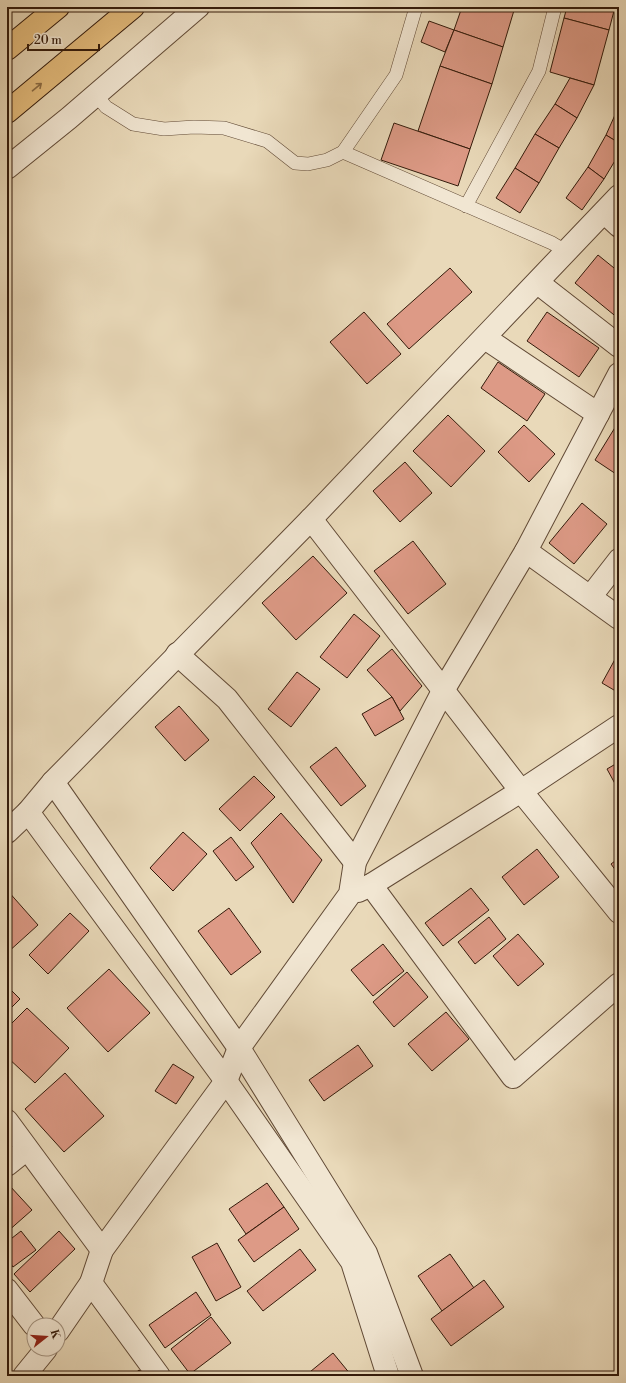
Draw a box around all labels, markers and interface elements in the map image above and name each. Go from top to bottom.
scale bar [28,26,99,52]
text: 20 m [34,33,62,48]
one-way arrow [32,82,42,91]
north arrow [26,1317,66,1357]
text: K [47,1328,63,1342]

